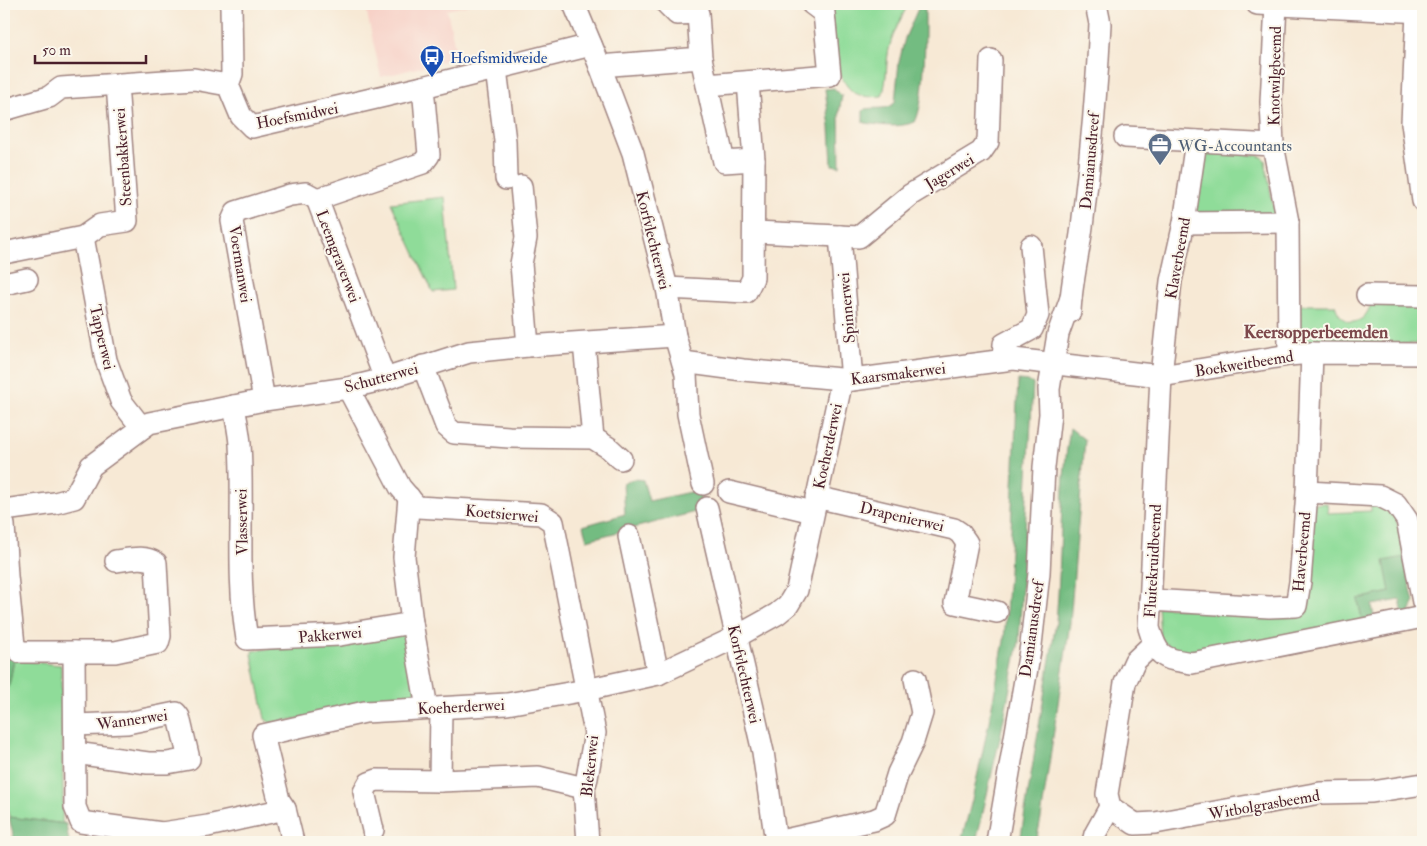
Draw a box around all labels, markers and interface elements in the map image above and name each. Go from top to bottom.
street label: Knotwilgbeemd [1264,26,1286,126]
scale bar [35,32,146,64]
text: 50 m [42,41,71,60]
bus stop icon: Hoefsmidweide [419,44,445,78]
place label: Hoefsmidweide [450,48,548,68]
street label: Hoefsmidwei [255,98,340,134]
street label: Steenbakkerwei [110,107,136,207]
street label: Damianusdreef [1076,109,1104,210]
office icon: WG-Accountants [1147,132,1173,166]
place label: WG-Accountants [1177,136,1292,156]
street label: Jagerwei [920,149,978,196]
street label: Korfvlechterwei [631,189,675,292]
street label: Leemgraverwei [311,207,365,306]
street label: Klaverbeemd [1161,216,1195,301]
street label: Voermanwei [224,224,256,304]
street label: Spinnerwei [834,272,861,344]
street label: Tapperwei [84,303,119,372]
district label: Keersopperbeemden [1244,321,1389,344]
street label: Boekweitbeemd [1193,346,1295,382]
street label: Kaarsmakerwei [849,358,947,390]
street label: Schutterwei [342,359,420,397]
street label: Koeherderwei [809,401,847,491]
street label: Vlasserwei [231,488,253,555]
street label: Drapenierwei [857,498,946,537]
street label: Koetsierwei [464,501,539,527]
street label: Fluitekruidbeemd [1140,504,1166,618]
street label: Haverbeemd [1289,511,1315,593]
street label: Damianusdreef [1015,577,1049,679]
street label: Pakkerwei [297,622,363,648]
street label: Korfvlechterwei [723,623,765,726]
street label: Koeherderwei [417,695,505,719]
street label: Wannerwei [94,705,169,735]
street label: Blekerwei [577,734,603,798]
street label: Witbolgrasbeemd [1206,785,1321,825]

